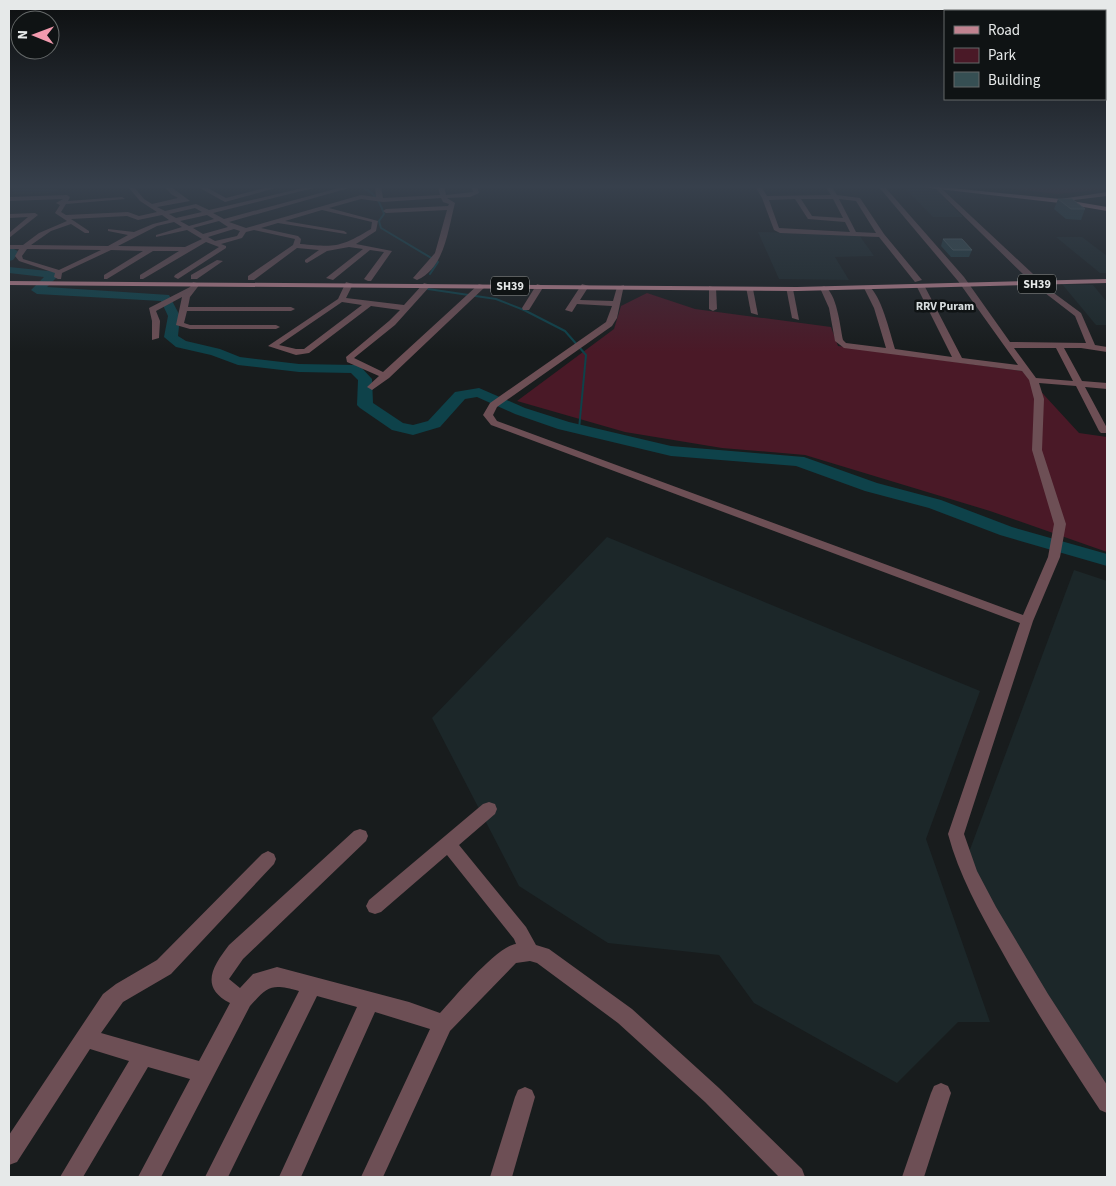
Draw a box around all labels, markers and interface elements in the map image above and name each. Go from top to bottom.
north arrow [10,10,60,60]
legend [944,10,1106,100]
text: Road [988,20,1020,41]
text: N [13,30,33,40]
text: Park [988,45,1017,66]
text: Building [988,70,1041,91]
road number: SH39 [1018,274,1056,294]
road number: SH39 [491,276,529,296]
district label: RRV Puram [916,298,974,315]

